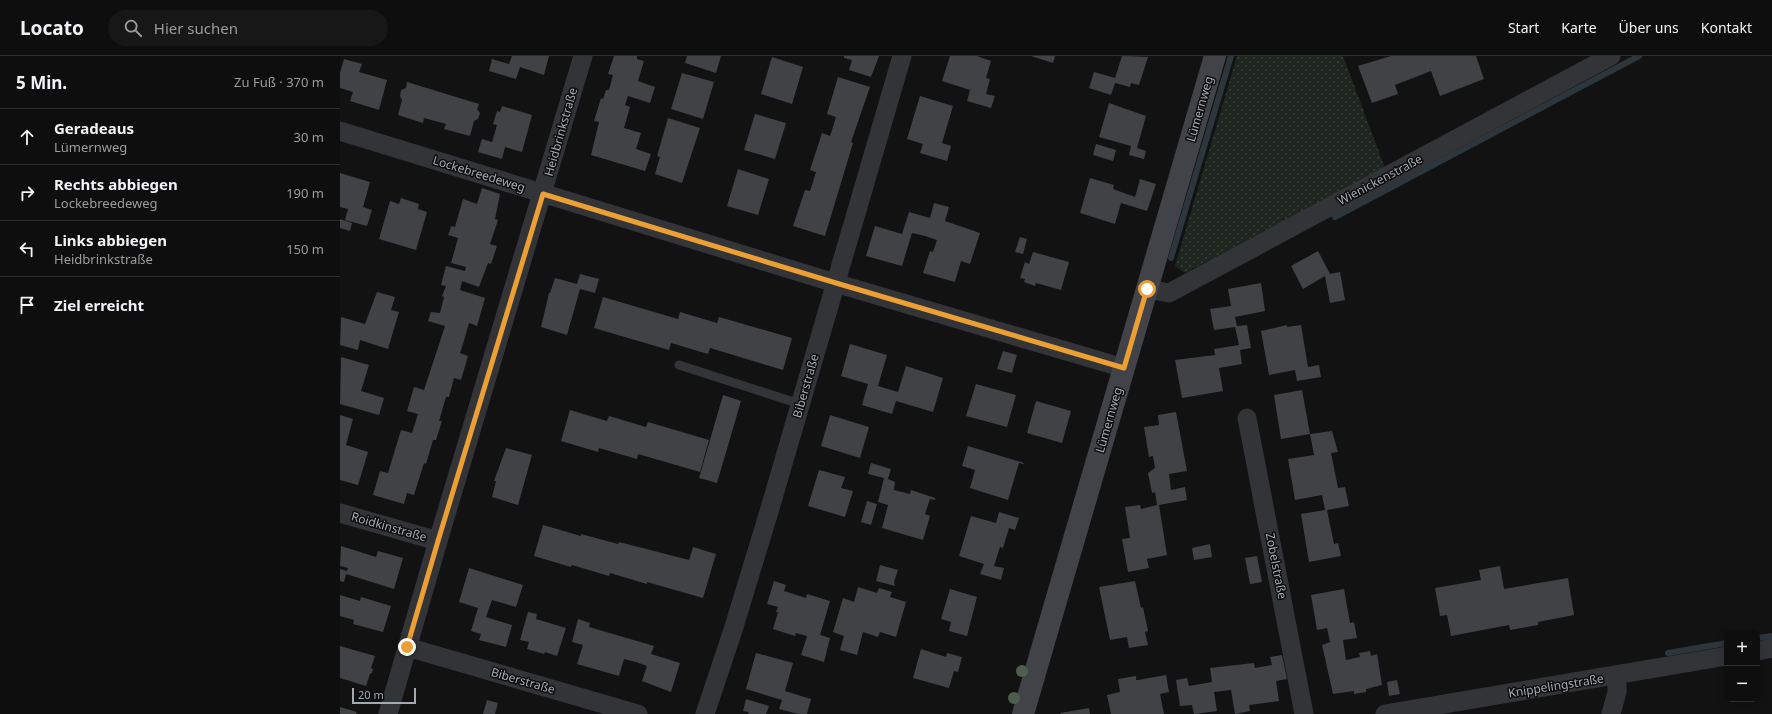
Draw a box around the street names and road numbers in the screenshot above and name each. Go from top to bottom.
street label: Lümernweg [1182,74,1217,144]
street label: Heidbrinkstraße [540,85,581,178]
street label: Wienickenstraße [1334,150,1425,209]
street label: Lockebreedeweg [431,151,527,196]
street label: Biberstraße [788,352,823,420]
street label: Lümernweg [1091,385,1126,455]
street label: Roidkinstraße [349,508,429,546]
street label: Zobelstraße [1262,531,1291,601]
street label: Biberstraße [489,663,557,698]
street label: Knippelingstraße [1507,670,1605,701]

